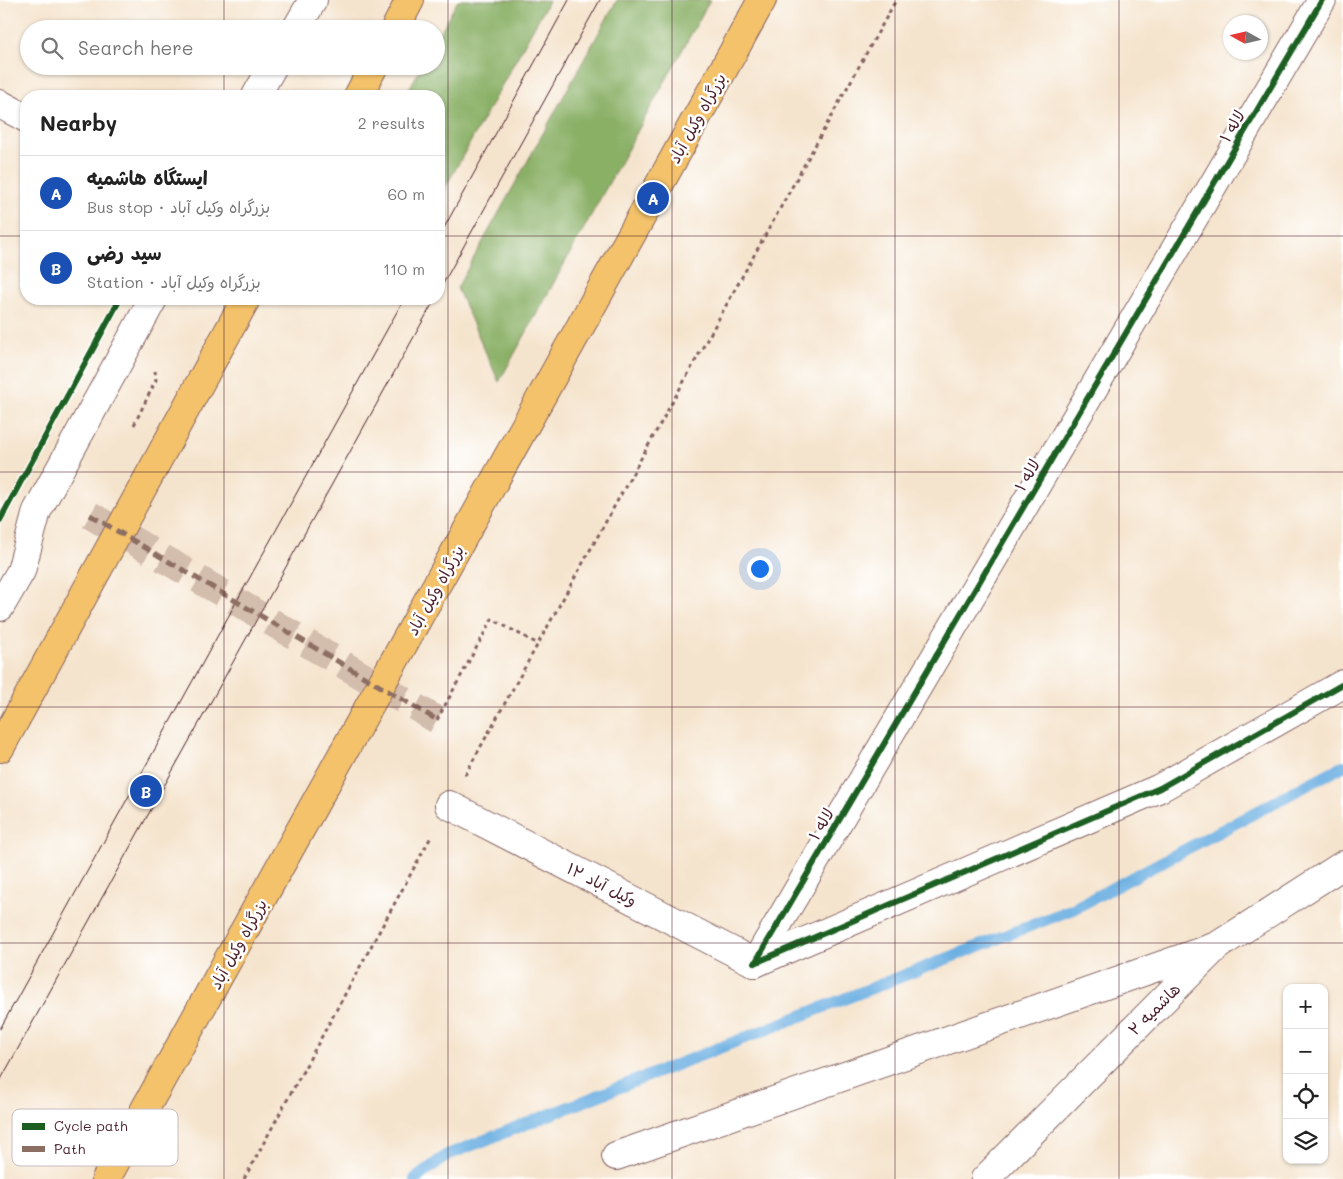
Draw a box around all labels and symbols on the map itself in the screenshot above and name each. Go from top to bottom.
north arrow [1223,15,1268,60]
street label: بزرگراه وکیل آباد [663,69,730,167]
street label: لاله ۱ [1214,106,1249,145]
pin: A [637,179,669,217]
street label: لاله ۱ [1009,455,1044,494]
street label: بزرگراه وکیل آباد [401,541,468,639]
your location [747,556,773,582]
pin: B [130,772,162,810]
street label: لاله ۱ [803,804,838,843]
street label: ۱۲ وکیل آباد [564,857,641,910]
street label: بزرگراه وکیل آباد [204,895,271,993]
street label: هاشمیه ۲ [1123,978,1184,1039]
legend [12,1109,178,1166]
text: Cycle path [54,1116,128,1135]
text: Path [54,1139,85,1158]

